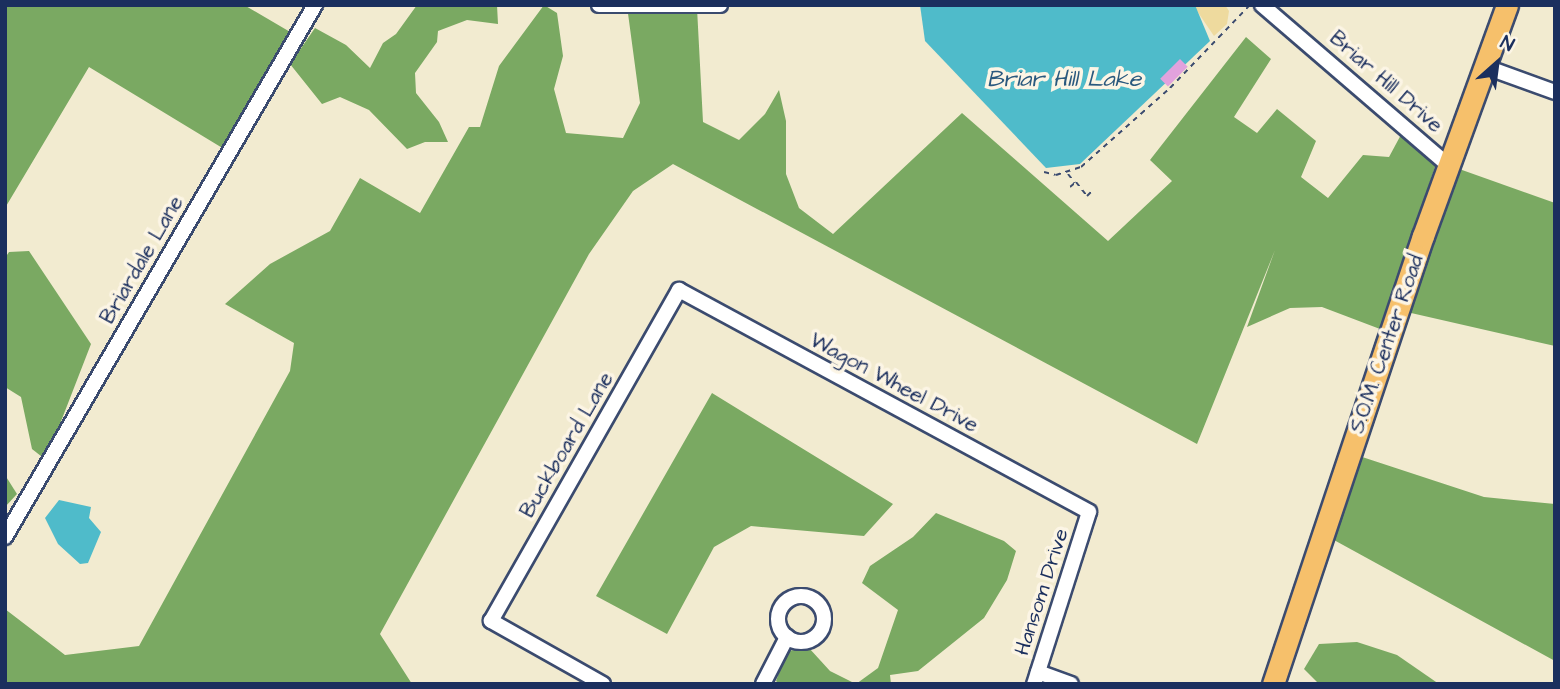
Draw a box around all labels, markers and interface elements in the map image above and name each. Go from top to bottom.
street label: Briar Hill Drive [1324,26,1448,138]
north arrow [1462,28,1532,98]
text: N [1495,29,1519,59]
water label: Briar Hill Lake [987,65,1141,93]
street label: Briardale Lane [95,192,189,328]
street label: S.O.M. Center Road [1345,251,1429,437]
street label: Wagon Wheel Drive [805,328,983,438]
street label: Buckboard Lane [515,368,619,522]
street label: Hansom Drive [1010,526,1074,658]

